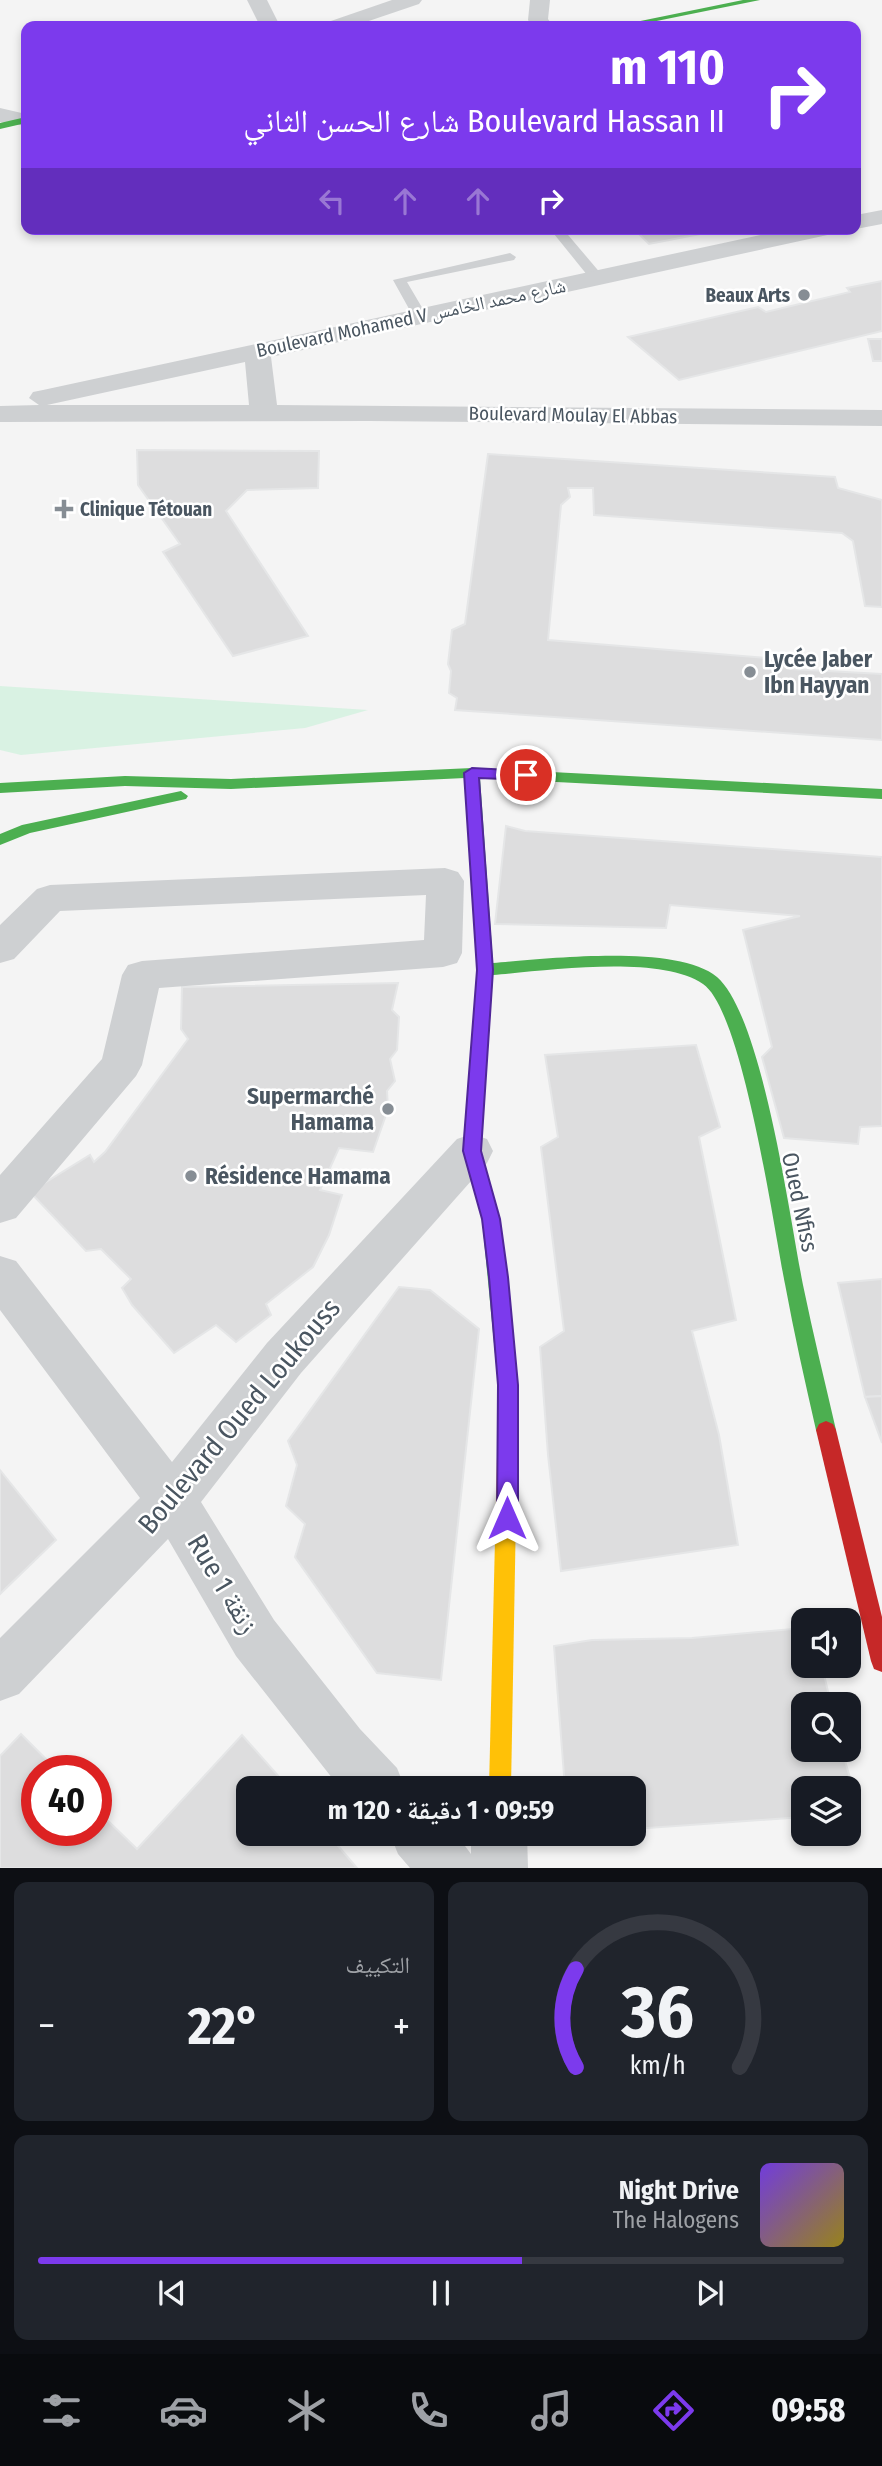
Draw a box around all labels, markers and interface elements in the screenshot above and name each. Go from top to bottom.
text: 110 m [610,38,725,97]
icon: right [749,49,840,140]
text: Boulevard Hassan II شارع الحسن الثاني [243,102,725,140]
icon: left [313,182,351,220]
icon: ahead [386,182,424,220]
icon: ahead [459,182,497,220]
icon: right [532,182,570,220]
street label: Boulevard Mohamed V شارع محمد الخامس [254,274,568,362]
place label: Beaux Arts [705,284,791,307]
marker: Beaux Arts [796,287,812,303]
street label: Boulevard Moulay El Abbas [468,402,678,428]
place label: Clinique Tétouan [80,498,212,521]
marker: Clinique Tétouan [54,499,74,519]
place label: Lycée Jaber Ibn Hayyan [764,645,873,699]
marker: Lycée Jaber Ibn Hayyan [742,664,758,680]
pin [496,745,556,805]
icon: arrive [507,756,545,794]
place label: Supermarché Hamama [247,1082,374,1136]
marker: Supermarché Hamama [380,1101,396,1117]
street label: Oued Nfiss [776,1150,824,1254]
place label: Résidence Hamama [205,1162,391,1190]
marker: Résidence Hamama [183,1168,199,1184]
street label: Boulevard Oued Loukouss [131,1292,347,1540]
position arrow [470,1481,544,1555]
street label: Rue 1 زنقة [181,1528,265,1640]
map controls [791,1608,861,1846]
button: sound [791,1608,861,1678]
button: search [791,1692,861,1762]
speed limit sign: 40 [21,1755,112,1846]
button: layers [791,1776,861,1846]
text: 09:59 · 1 دقيقة · 120 m [328,1795,554,1826]
text: التكييف [345,1951,410,1979]
text: 36 [621,1970,694,2057]
text: 22° [188,1995,260,2058]
text: − [38,2003,55,2049]
text: + [393,2003,410,2049]
text: km/h [630,2051,686,2081]
text: Night Drive [619,2175,739,2206]
text: The Halogens [613,2206,739,2234]
icon: previous [153,2274,191,2312]
icon: pause [422,2274,460,2312]
icon: next [691,2274,729,2312]
icon: filters [37,2386,86,2435]
icon: car [159,2386,208,2435]
icon: climate [282,2386,331,2435]
icon: phone [404,2386,453,2435]
icon: music [527,2386,576,2435]
icon: directions [649,2386,698,2435]
text: 09:58 [771,2391,845,2429]

